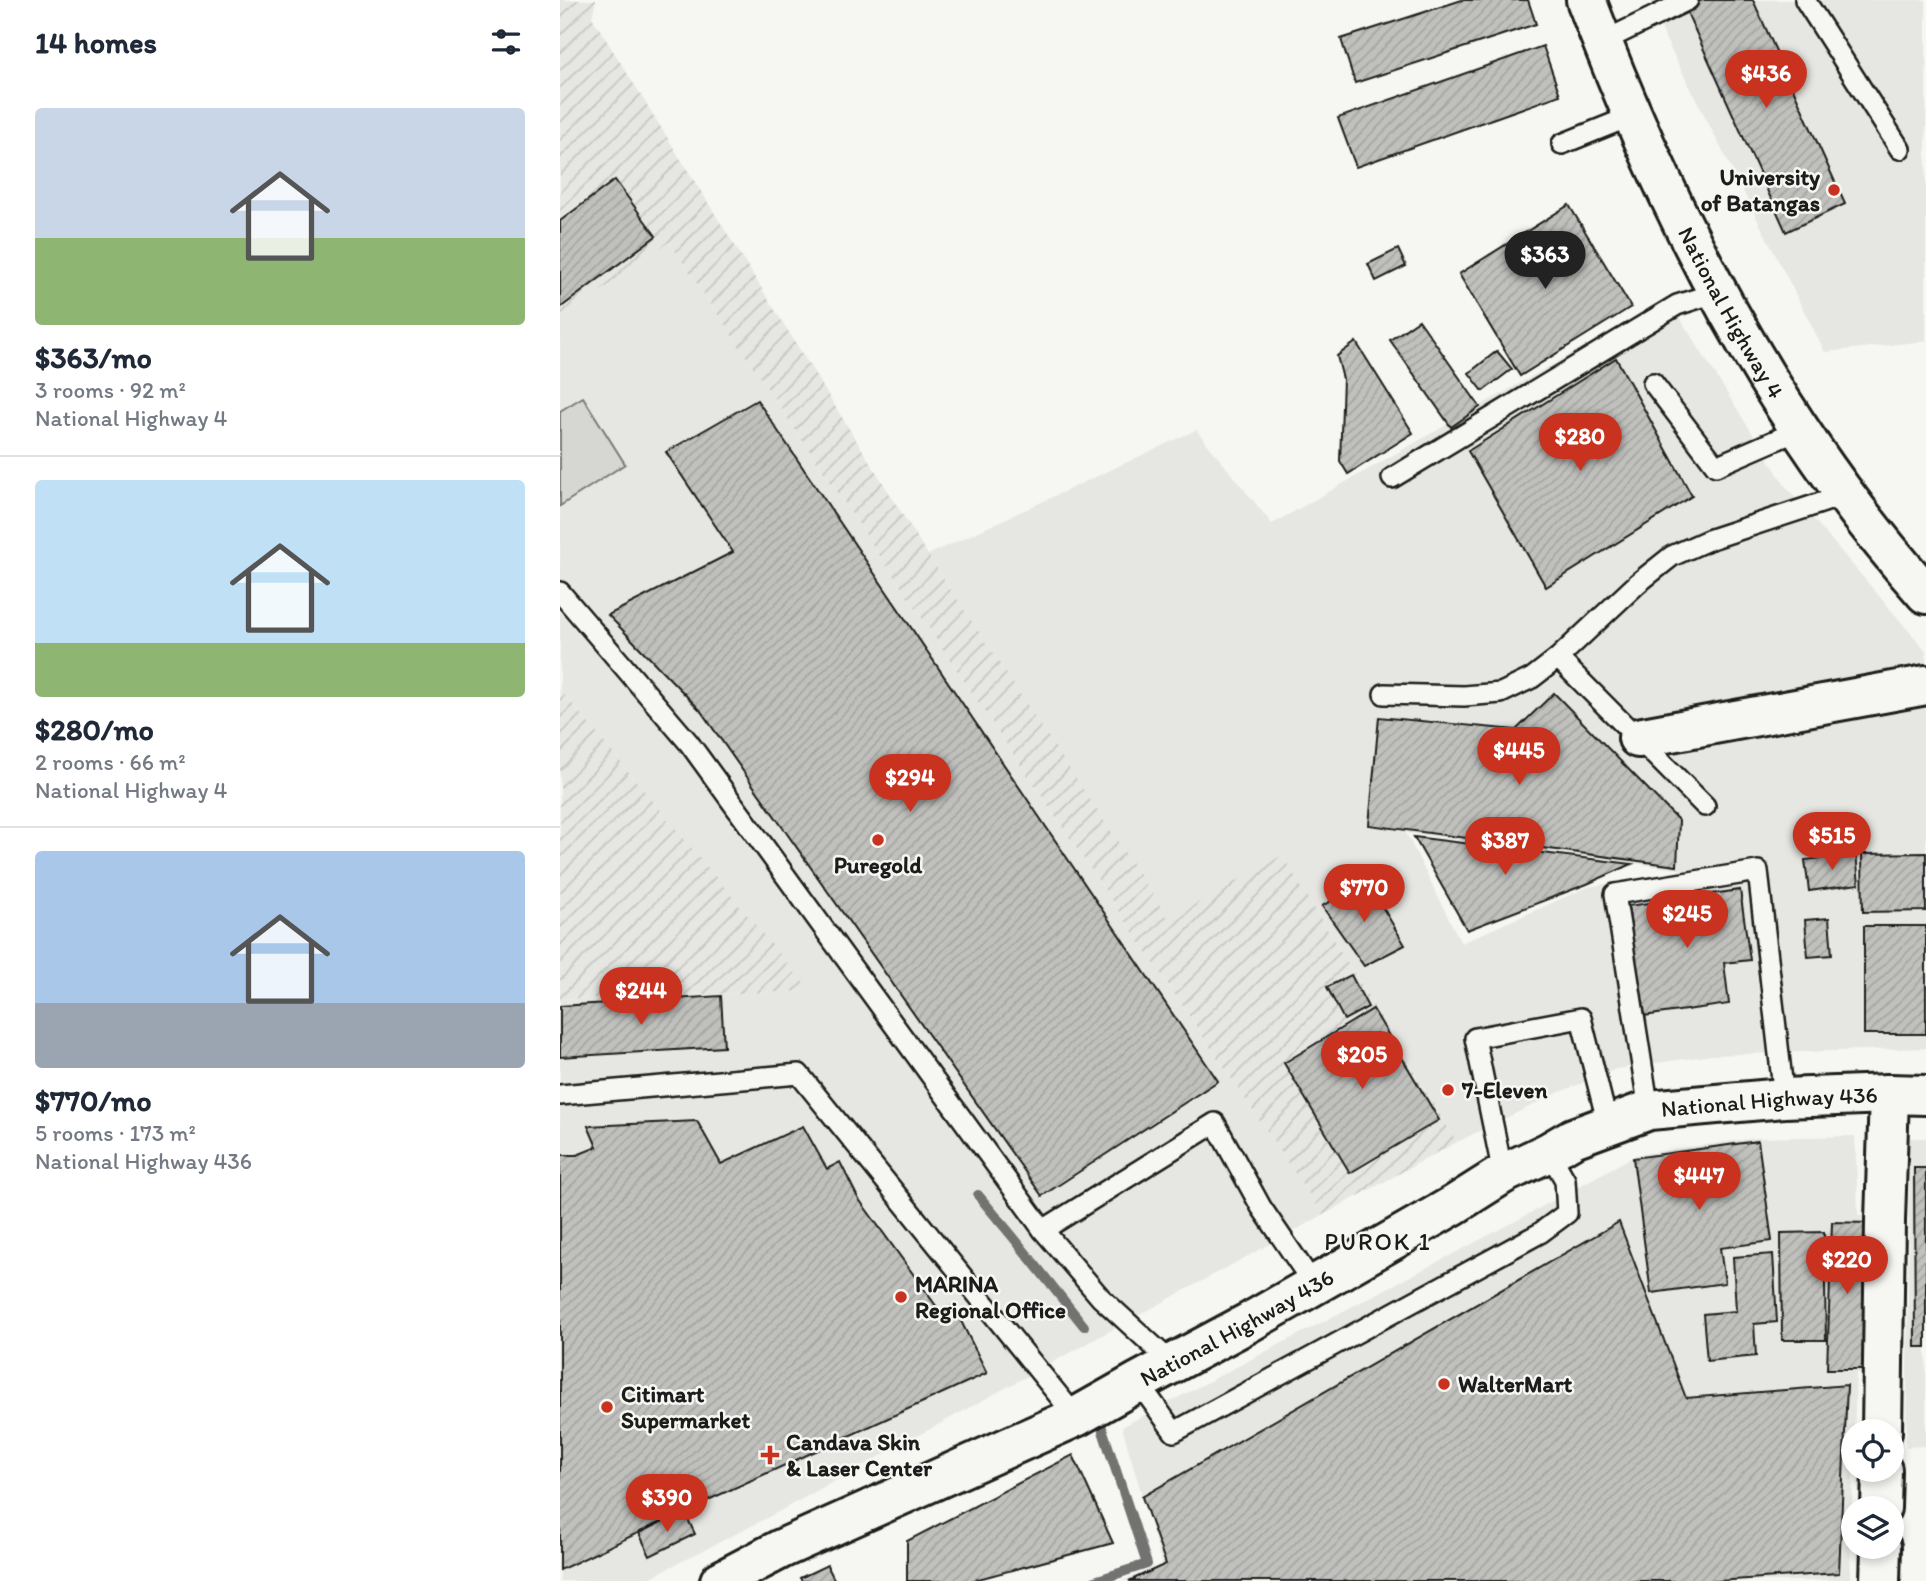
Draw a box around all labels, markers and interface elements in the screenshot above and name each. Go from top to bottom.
icon: filters [487,23,525,61]
text: 14 homes [35,24,157,61]
pin: $436 [1725,50,1807,110]
text: $436 [1741,59,1791,87]
icon: home [217,153,343,279]
place label: University of Batangas [1701,163,1820,217]
marker: University of Batangas [1826,182,1842,198]
street label: National Highway 4 [1672,222,1790,404]
pin: $363 [1504,232,1586,291]
text: $363 [1521,240,1569,268]
text: $363/mo [35,339,152,376]
text: 3 rooms · 92 m² [35,376,186,404]
text: National Highway 4 [35,404,227,432]
pin: $280 [1539,414,1621,473]
text: $280 [1555,422,1605,450]
icon: home [217,525,343,651]
text: $280/mo [35,711,154,748]
pin: $445 [1478,728,1560,787]
text: $445 [1493,736,1545,764]
text: 2 rooms · 66 m² [35,748,186,776]
pin: $294 [869,754,951,814]
text: $294 [885,763,935,791]
text: National Highway 4 [35,776,227,804]
pin: $515 [1791,812,1873,872]
pin: $387 [1464,818,1546,877]
text: $515 [1809,821,1855,849]
text: $387 [1481,826,1529,854]
marker: Puregold [870,832,886,848]
place label: Puregold [834,851,923,879]
pin: $770 [1323,864,1405,924]
text: $770 [1340,873,1388,901]
pin: $245 [1646,890,1728,950]
icon: home [217,896,343,1022]
text: $245 [1662,899,1712,927]
pin: $244 [600,968,682,1027]
text: $244 [615,976,667,1004]
pin: $205 [1321,1032,1403,1091]
text: $205 [1337,1040,1387,1068]
place label: 7-Eleven [1461,1076,1548,1104]
street label: National Highway 436 [1660,1080,1878,1123]
text: $770/mo [35,1082,152,1119]
marker: 7-Eleven [1440,1082,1456,1098]
text: 5 rooms · 173 m² [35,1119,196,1147]
text: National Highway 436 [35,1147,252,1175]
pin: $447 [1658,1152,1740,1212]
text: $447 [1674,1161,1724,1189]
district label: PUROK 1 [1324,1227,1432,1256]
pin: $220 [1806,1236,1888,1296]
text: $220 [1822,1245,1872,1273]
street label: National Highway 436 [1135,1263,1339,1392]
place label: MARINA Regional Office [915,1270,1066,1324]
marker: MARINA Regional Office [893,1289,909,1305]
place label: WalterMart [1458,1370,1573,1398]
marker: WalterMart [1436,1376,1452,1392]
place label: Citimart Supermarket [621,1380,751,1434]
marker: Citimart Supermarket [599,1399,615,1415]
map controls [1841,1419,1904,1559]
button: locate [1841,1419,1904,1482]
place label: Candava Skin & Laser Center [786,1428,932,1482]
marker: Candava Skin & Laser Center [760,1445,780,1465]
pin: $390 [626,1474,708,1534]
text: $390 [642,1483,692,1511]
button: layers [1841,1496,1904,1559]

